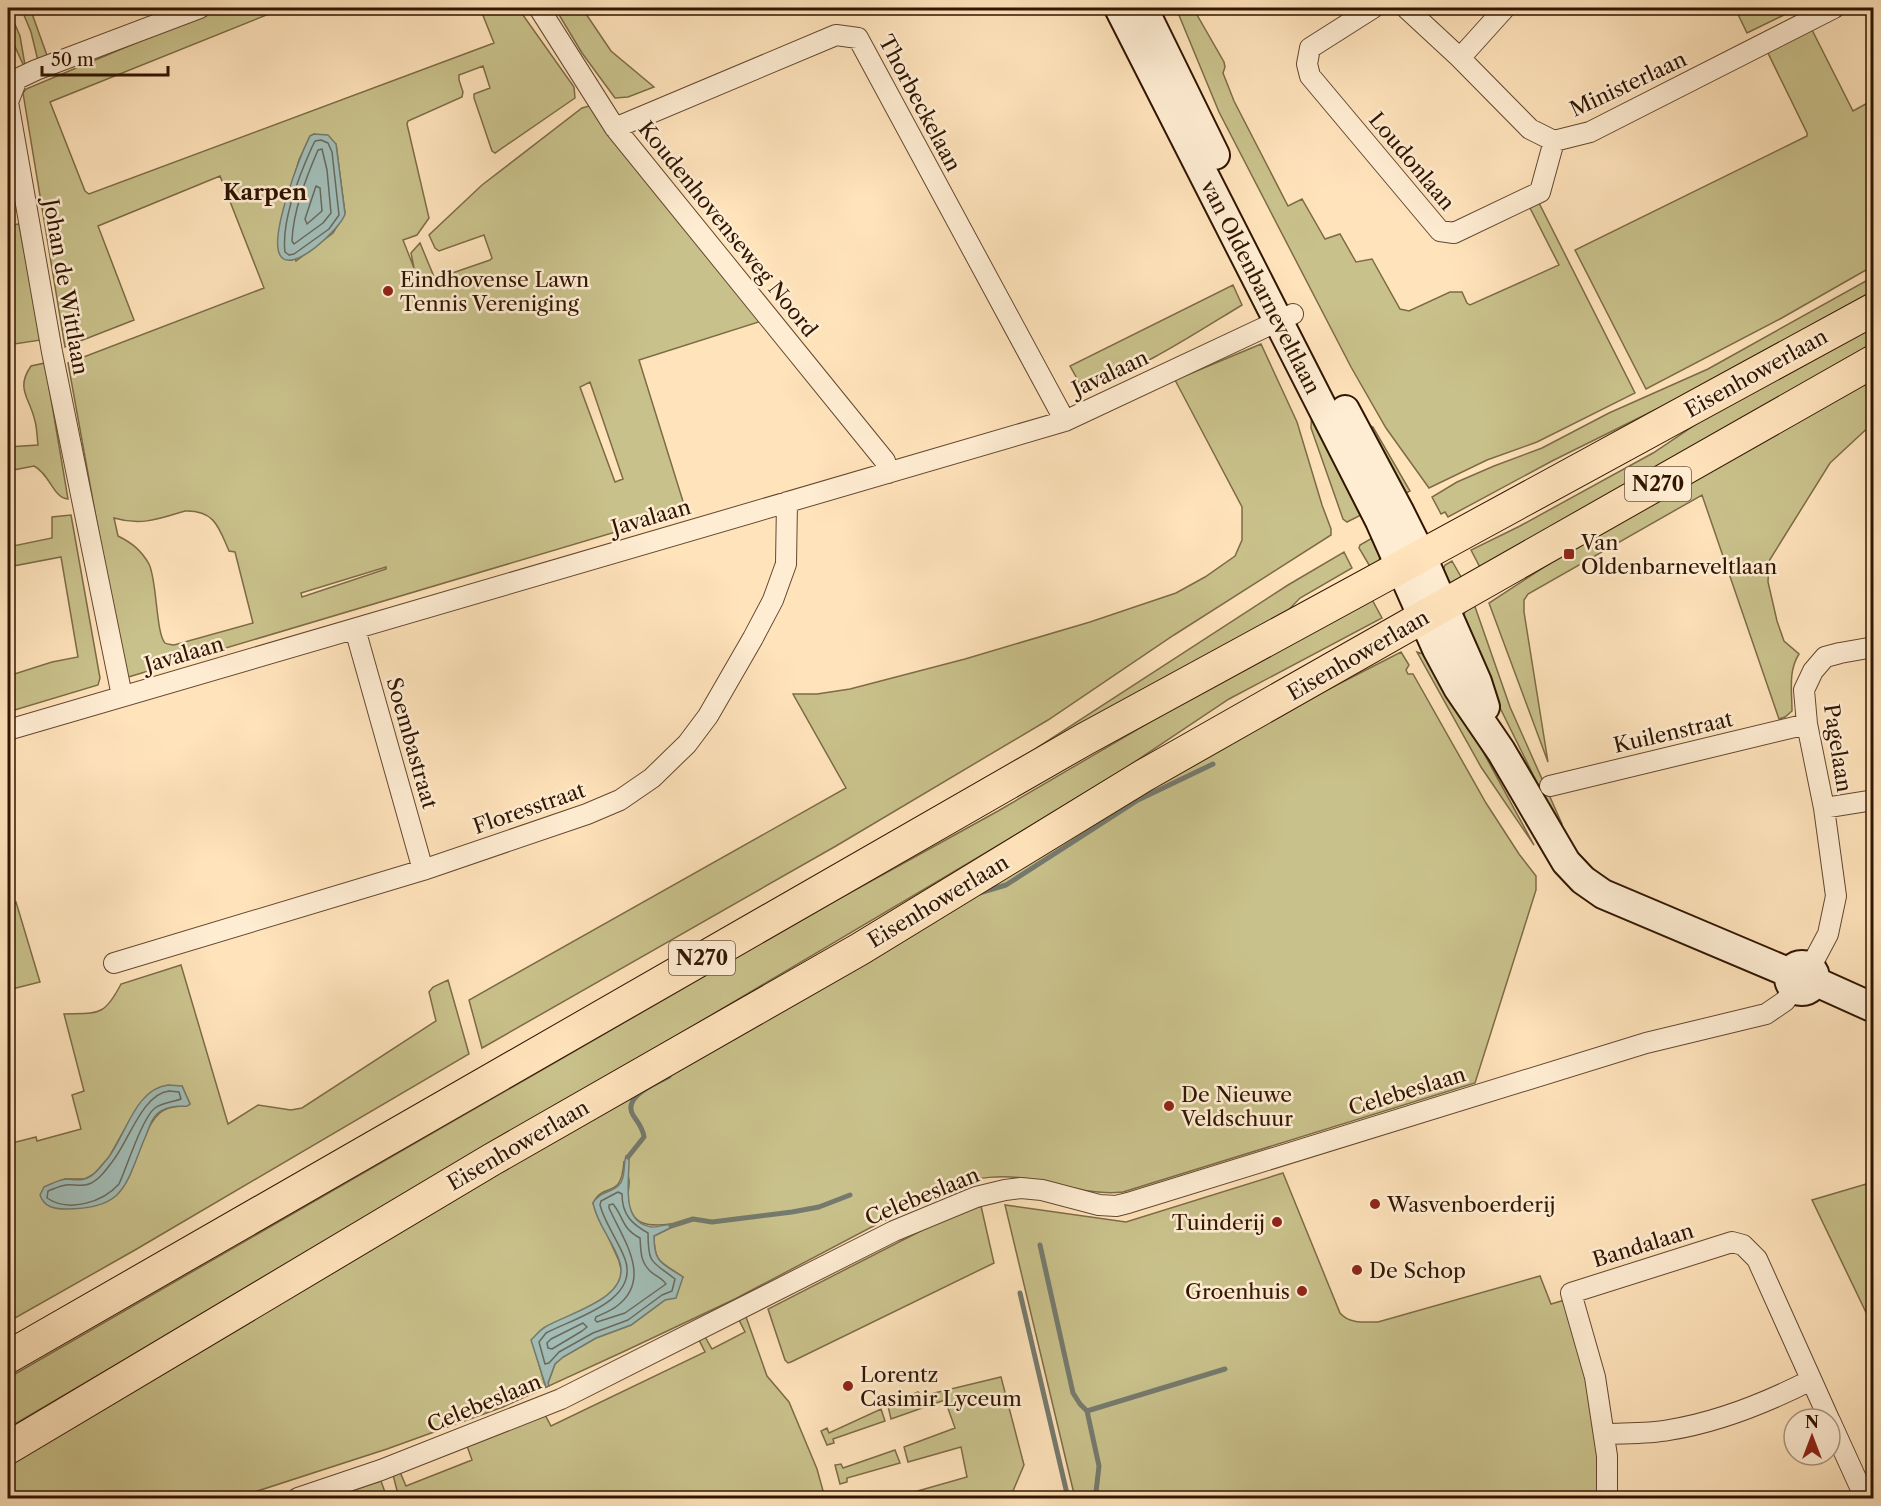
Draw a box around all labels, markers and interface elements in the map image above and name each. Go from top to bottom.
street label: Thorbeckelaan [874,31,966,175]
scale bar [42,39,168,77]
street label: Ministerlaan [1566,46,1690,122]
text: 50 m [51,49,94,71]
street label: Loudonlaan [1364,107,1460,215]
street label: Koudenhovenseweg Noord [633,116,823,342]
street label: van Oldenbarneveltlaan [1196,175,1326,398]
district label: Karpen [223,179,307,206]
street label: Johan de Wittlaan [38,194,94,377]
place label: Eindhovense Lawn Tennis Vereniging [400,267,589,316]
marker: Eindhovense Lawn Tennis Vereniging [381,284,395,298]
street label: Eisenhowerlaan [1680,323,1832,423]
street label: Javalaan [1065,345,1152,403]
road number: N270 [1625,467,1691,501]
street label: Javalaan [606,494,693,541]
place label: Van Oldenbarneveltlaan [1580,530,1777,579]
marker: Van Oldenbarneveltlaan [1562,547,1576,561]
street label: Eisenhowerlaan [1283,604,1433,706]
street label: Javalaan [139,631,226,678]
street label: Soembastraat [381,675,443,812]
street label: Pagelaan [1819,702,1857,794]
street label: Kuilenstraat [1611,706,1736,758]
street label: Floresstraat [470,777,589,839]
street label: Eisenhowerlaan [863,849,1013,953]
road number: N270 [669,941,735,975]
street label: Celebeslaan [1345,1061,1469,1121]
place label: De Nieuwe Veldschuur [1180,1082,1293,1131]
street label: Eisenhowerlaan [443,1094,593,1196]
marker: De Nieuwe Veldschuur [1162,1099,1176,1113]
street label: Celebeslaan [861,1162,983,1230]
place label: Wasvenboerderij [1386,1192,1556,1217]
marker: Wasvenboerderij [1368,1197,1382,1211]
place label: Tuinderij [1172,1210,1265,1235]
marker: Tuinderij [1270,1215,1284,1229]
street label: Bandalaan [1589,1218,1697,1272]
place label: De Schop [1369,1258,1466,1283]
marker: De Schop [1350,1263,1364,1277]
place label: Groenhuis [1185,1279,1290,1304]
marker: Groenhuis [1295,1284,1309,1298]
place label: Lorentz Casimir Lyceum [860,1362,1022,1411]
street label: Celebeslaan [423,1369,545,1437]
marker: Lorentz Casimir Lyceum [841,1379,855,1393]
north arrow [1782,1407,1842,1467]
text: N [1805,1412,1819,1432]

